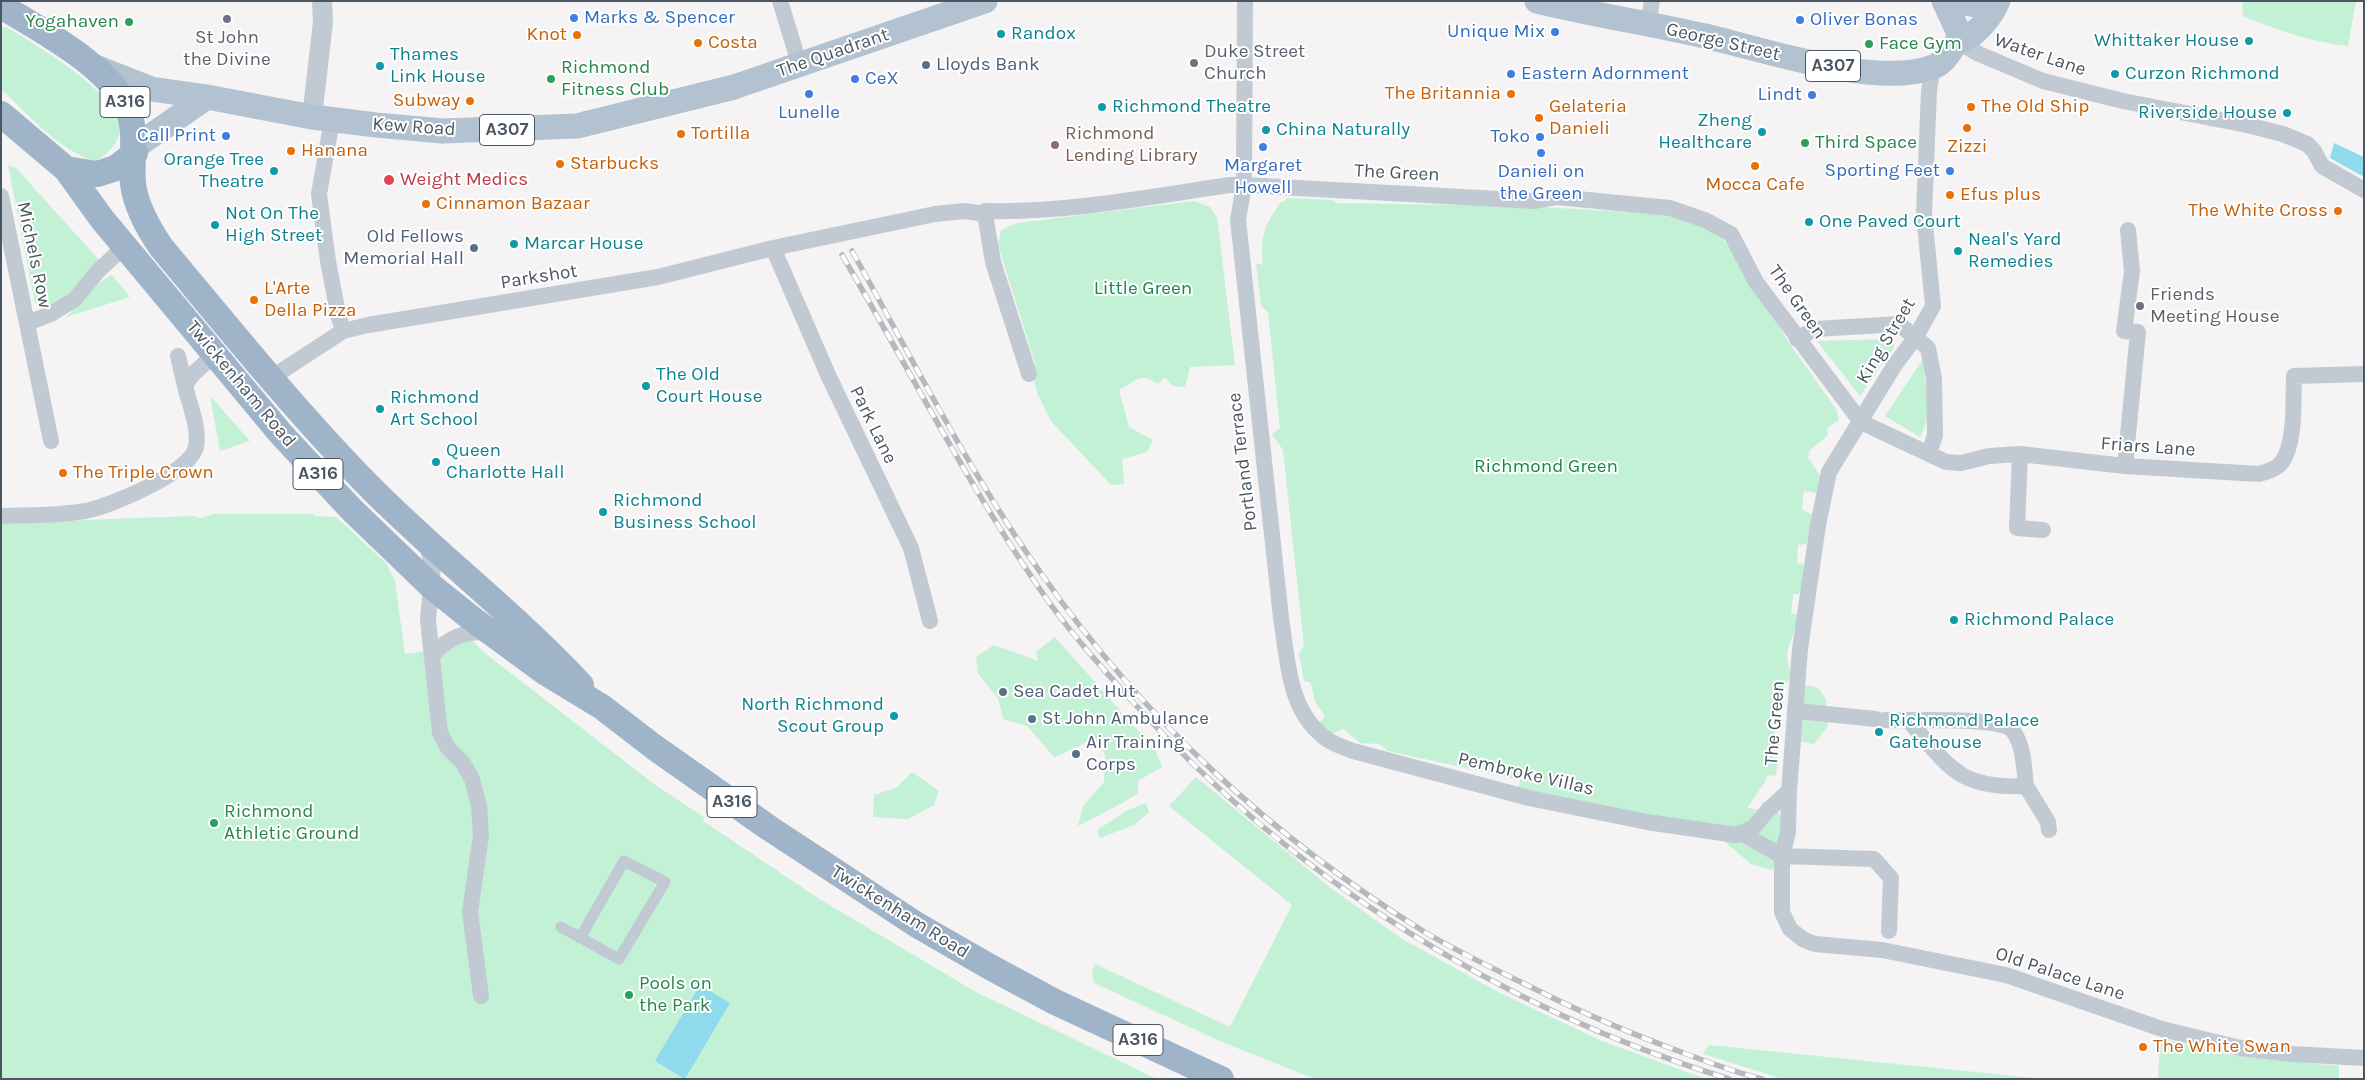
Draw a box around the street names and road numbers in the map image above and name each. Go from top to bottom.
street label: George Street [1664,18,1782,66]
street label: The Quadrant [774,23,892,83]
street label: Water Lane [1991,29,2089,81]
road number: A307 [1806,50,1860,82]
road number: A316 [100,86,150,118]
street label: Kew Road [372,113,456,141]
road number: A307 [480,114,534,146]
street label: The Green [1354,159,1440,187]
street label: Michels Row [12,200,56,310]
street label: Parkshot [499,260,579,294]
street label: The Green [1763,261,1831,343]
street label: King Street [1851,294,1921,388]
street label: Twickenham Road [181,316,301,452]
street label: Park Lane [844,382,902,468]
street label: Portland Terrace [1223,391,1263,533]
street label: Friars Lane [2100,432,2196,462]
road number: A316 [293,458,343,489]
street label: The Green [1760,680,1790,766]
street label: Pembroke Villas [1456,747,1596,801]
road number: A316 [707,786,757,818]
street label: Twickenham Road [827,860,973,964]
street label: Old Palace Lane [1992,942,2128,1006]
road number: A316 [1113,1024,1163,1056]

